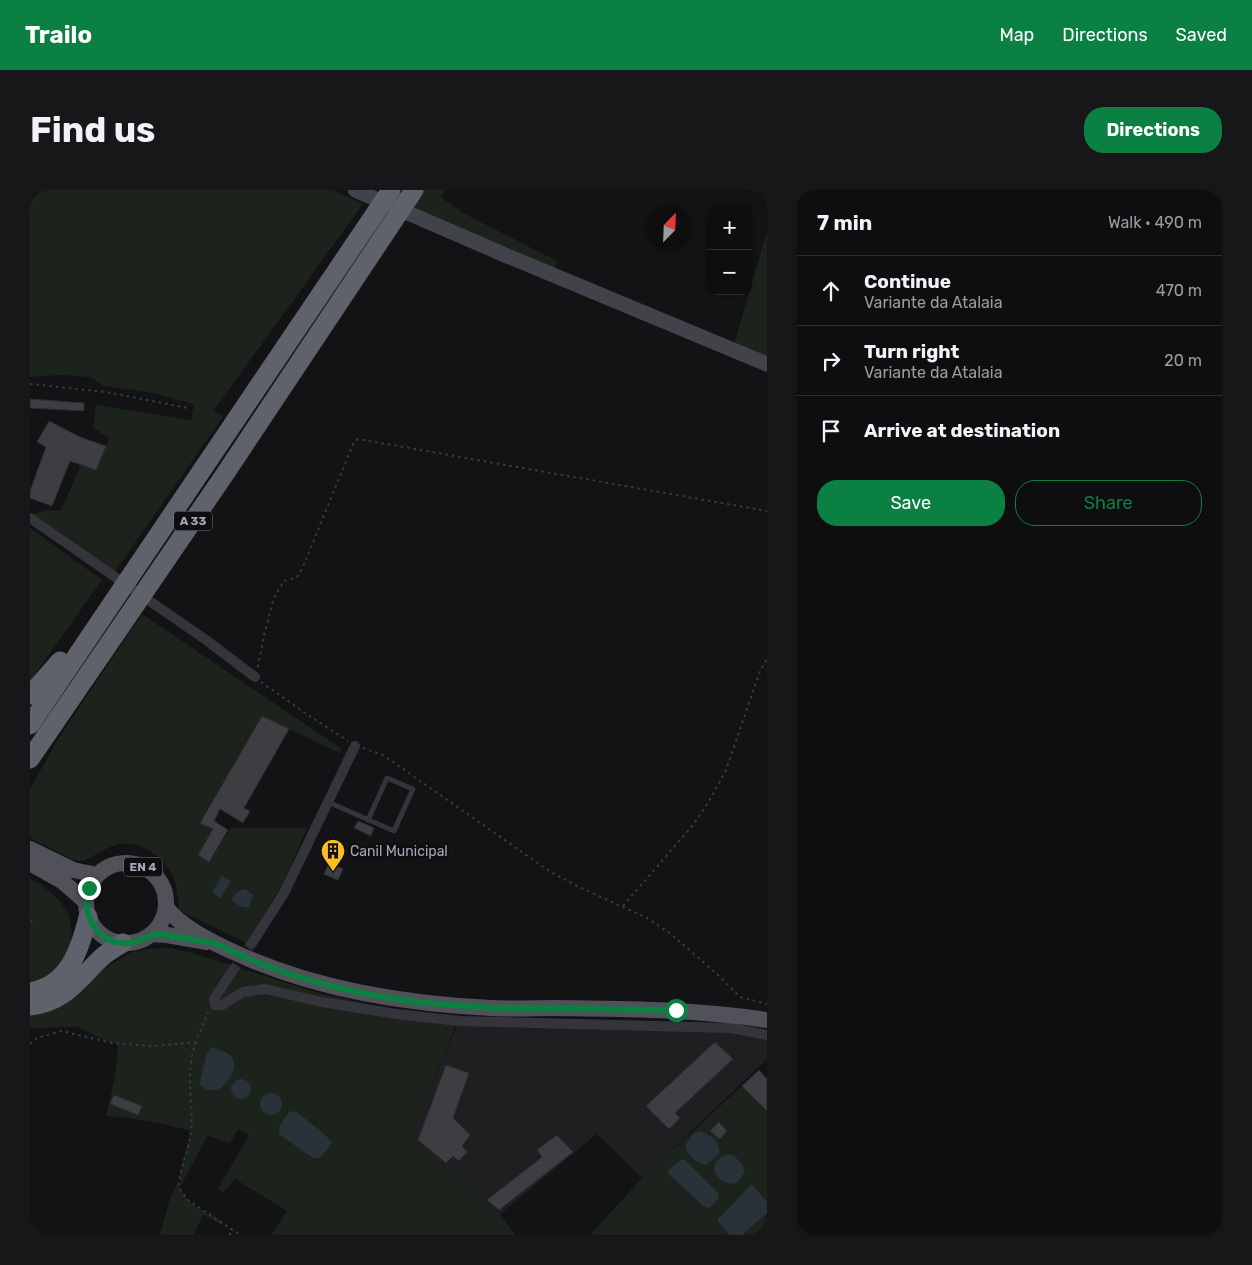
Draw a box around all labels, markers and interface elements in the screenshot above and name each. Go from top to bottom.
text: Trailo [25,21,92,49]
text: Map [999,24,1034,46]
text: Directions [1062,24,1148,46]
text: Saved [1176,24,1227,46]
button: Directions [1084,107,1222,153]
text: Find us [30,109,155,151]
north arrow [647,205,692,250]
map controls [707,205,752,295]
button: + [707,205,752,250]
text: 7 min [817,210,872,235]
text: Walk · 490 m [1108,213,1202,232]
button: − [707,250,752,295]
text: Continue [864,270,951,293]
icon: ahead [817,277,845,305]
text: 470 m [1156,281,1202,300]
text: Variante da Atalaia [864,293,1003,312]
text: Turn right [864,340,959,363]
icon: right [817,347,845,375]
text: 20 m [1164,351,1202,370]
text: Variante da Atalaia [864,363,1003,382]
icon: arrive [817,417,845,445]
text: Arrive at destination [864,419,1060,442]
button: Save [817,480,1005,526]
button: Share [1015,480,1202,526]
road number: A 33 [174,512,212,531]
building icon: Canil Municipal [320,838,346,872]
place label: Canil Municipal [350,843,448,860]
road number: EN 4 [124,858,162,876]
route end [78,877,101,900]
route start [665,999,688,1022]

